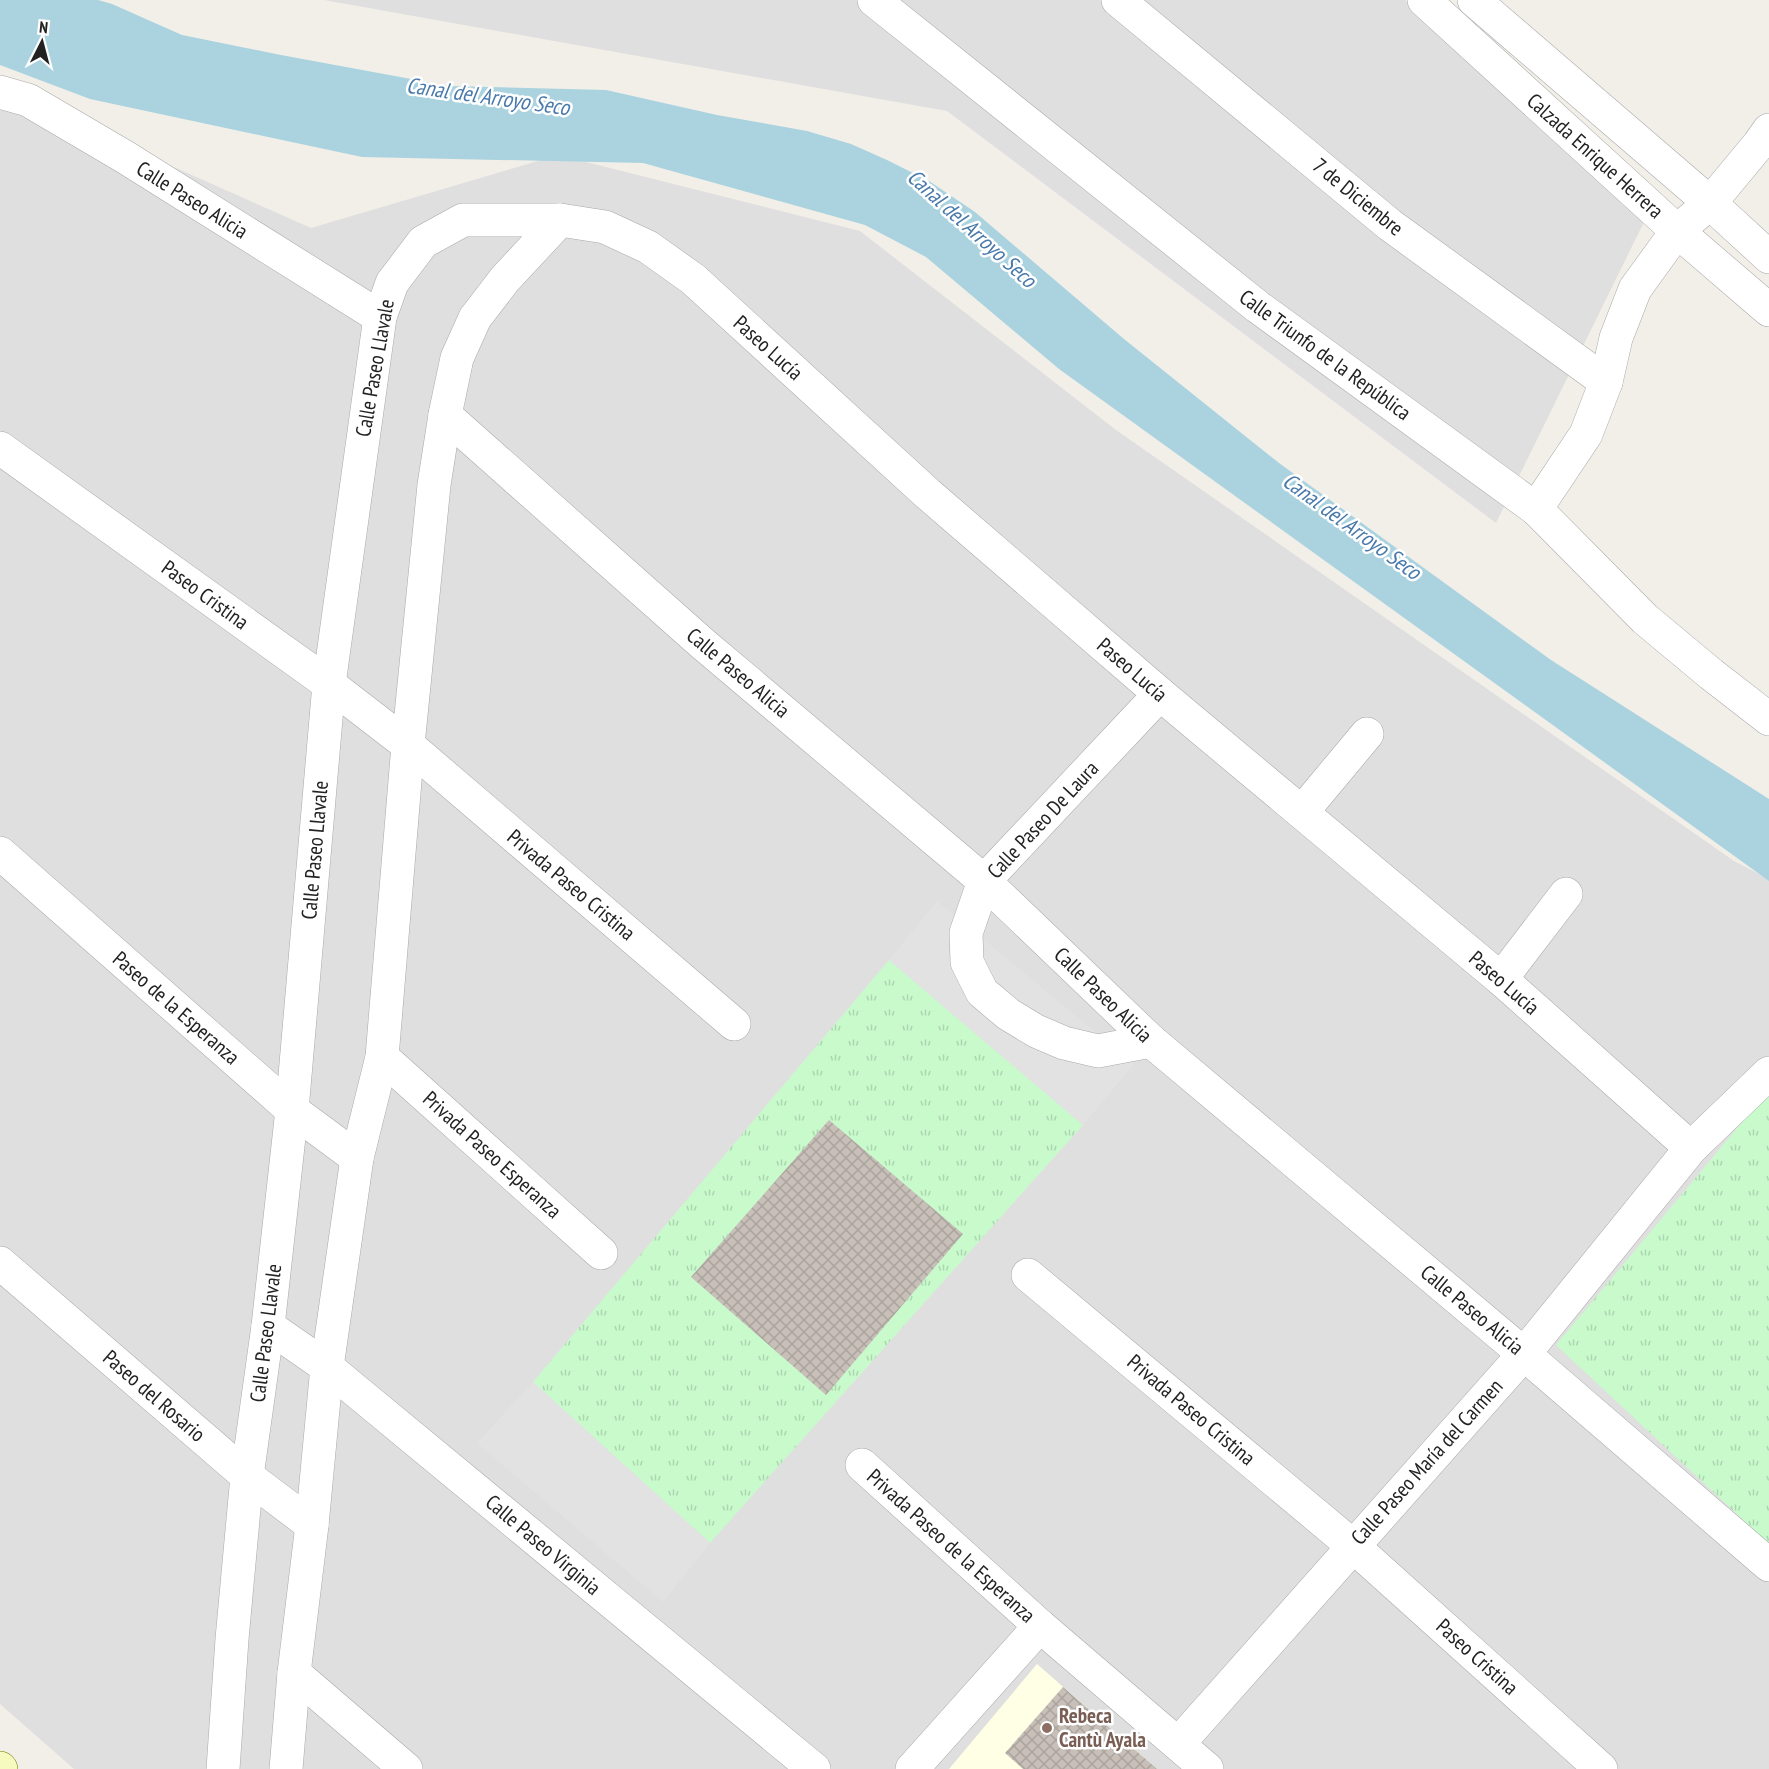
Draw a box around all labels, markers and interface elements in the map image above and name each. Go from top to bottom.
north arrow [12,12,72,72]
text: N [38,17,49,37]
water label: Canal del Arroyo Seco [405,71,573,121]
street label: Calzada Enrique Herrera [1521,87,1669,224]
street label: 7 de Diciembre [1308,152,1409,241]
street label: Calle Paseo Alicia [132,155,253,245]
water label: Canal del Arroyo Seco [902,163,1043,294]
street label: Calle Triunfo de la República [1234,283,1416,426]
street label: Calle Paseo Llavale [349,297,400,439]
street label: Paseo Lucía [728,309,809,386]
water label: Canal del Arroyo Seco [1277,466,1428,586]
street label: Paseo Cristina [156,554,254,635]
street label: Calle Paseo Alicia [681,622,795,724]
street label: Paseo Lucía [1092,632,1173,707]
street label: Calle Paseo De Laura [981,755,1104,884]
street label: Calle Paseo Llavale [295,779,334,920]
street label: Privada Paseo Cristina [502,823,641,946]
street label: Calle Paseo Alicia [1049,941,1158,1048]
street label: Paseo de la Esperanza [107,945,245,1070]
street label: Paseo Lucía [1464,945,1545,1020]
street label: Privada Paseo Esperanza [417,1085,567,1224]
street label: Calle Paseo Alicia [1415,1259,1529,1361]
street label: Calle Paseo Llavale [244,1262,287,1404]
street label: Paseo del Rosario [98,1344,211,1447]
street label: Privada Paseo Cristina [1122,1348,1261,1471]
street label: Calle Paseo María del Carmen [1345,1373,1508,1550]
street label: Privada Paseo de la Esperanza [862,1463,1041,1628]
street label: Calle Paseo Virginia [480,1489,607,1601]
street label: Paseo Cristina [1431,1613,1524,1700]
place label: Rebeca Cantù Ayala [1059,1702,1146,1753]
marker: Rebeca Cantù Ayala [1040,1721,1054,1735]

